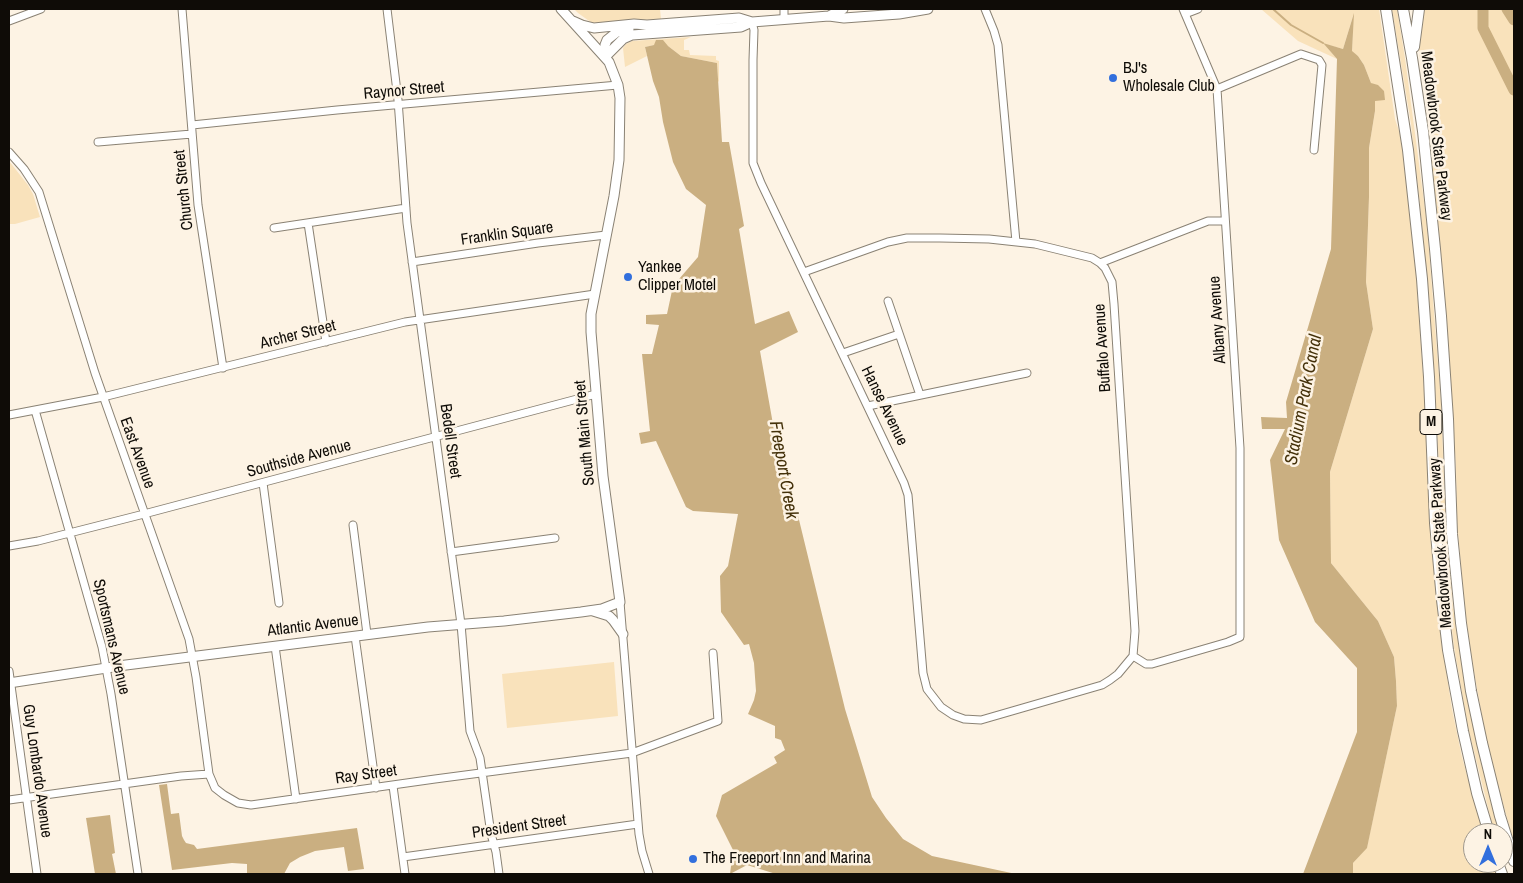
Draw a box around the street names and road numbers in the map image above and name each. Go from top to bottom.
street label: Meadowbrook State Parkway [1416,50,1456,222]
street label: Raynor Street [363,78,445,104]
street label: Church Street [170,149,198,231]
street label: Franklin Square [459,218,555,250]
street label: Albany Avenue [1205,275,1231,365]
street label: Buffalo Avenue [1090,303,1116,393]
street label: Archer Street [258,316,338,354]
street label: Hanse Avenue [857,363,911,449]
street label: South Main Street [571,379,599,487]
street label: Bedell Street [435,402,465,480]
road number: M [1420,410,1442,434]
street label: East Avenue [115,415,159,491]
street label: Southside Avenue [245,436,353,482]
street label: Meadowbrook State Parkway [1425,457,1457,629]
street label: Sportsmans Avenue [88,577,134,697]
street label: Atlantic Avenue [266,611,360,641]
street label: Guy Lombardo Avenue [18,703,56,839]
street label: Ray Street [334,761,398,789]
street label: President Street [471,811,567,843]

